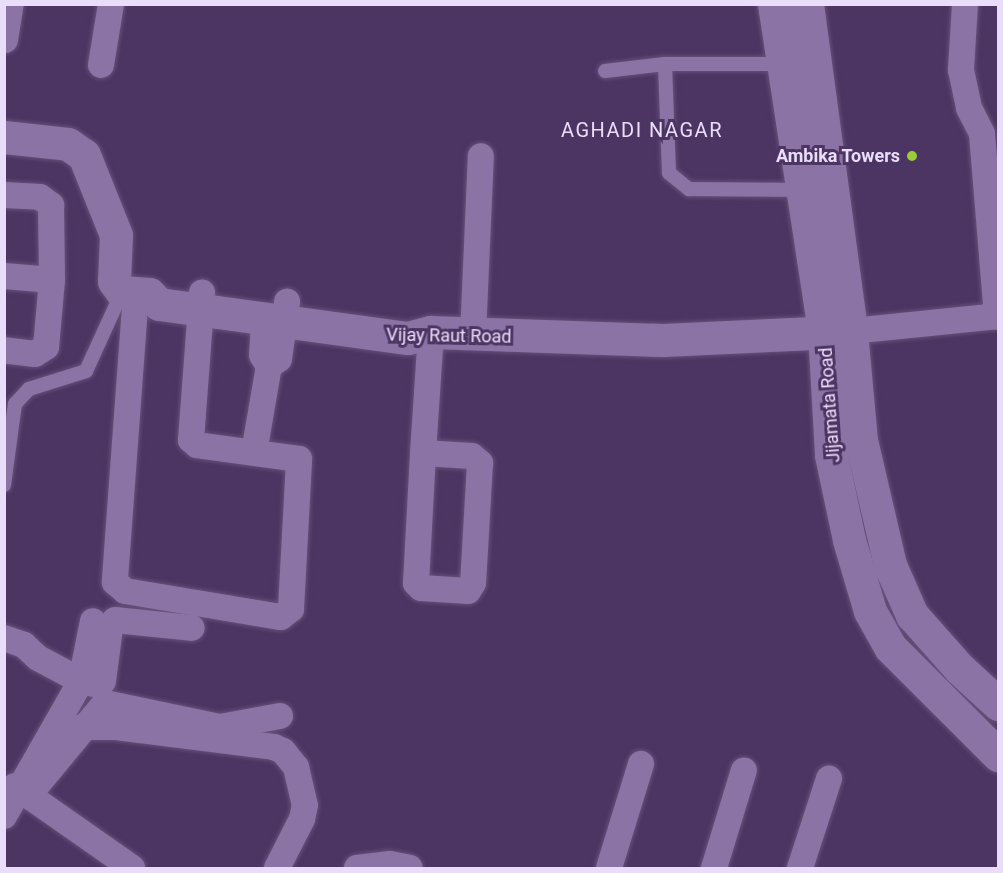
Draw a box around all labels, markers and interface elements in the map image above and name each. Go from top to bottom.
district label: AGHADI NAGAR [561,118,723,142]
place label: Ambika Towers [775,145,900,167]
marker: Ambika Towers [905,149,919,163]
street label: Vijay Raut Road [386,324,512,348]
street label: Jijamata Road [815,347,845,463]

